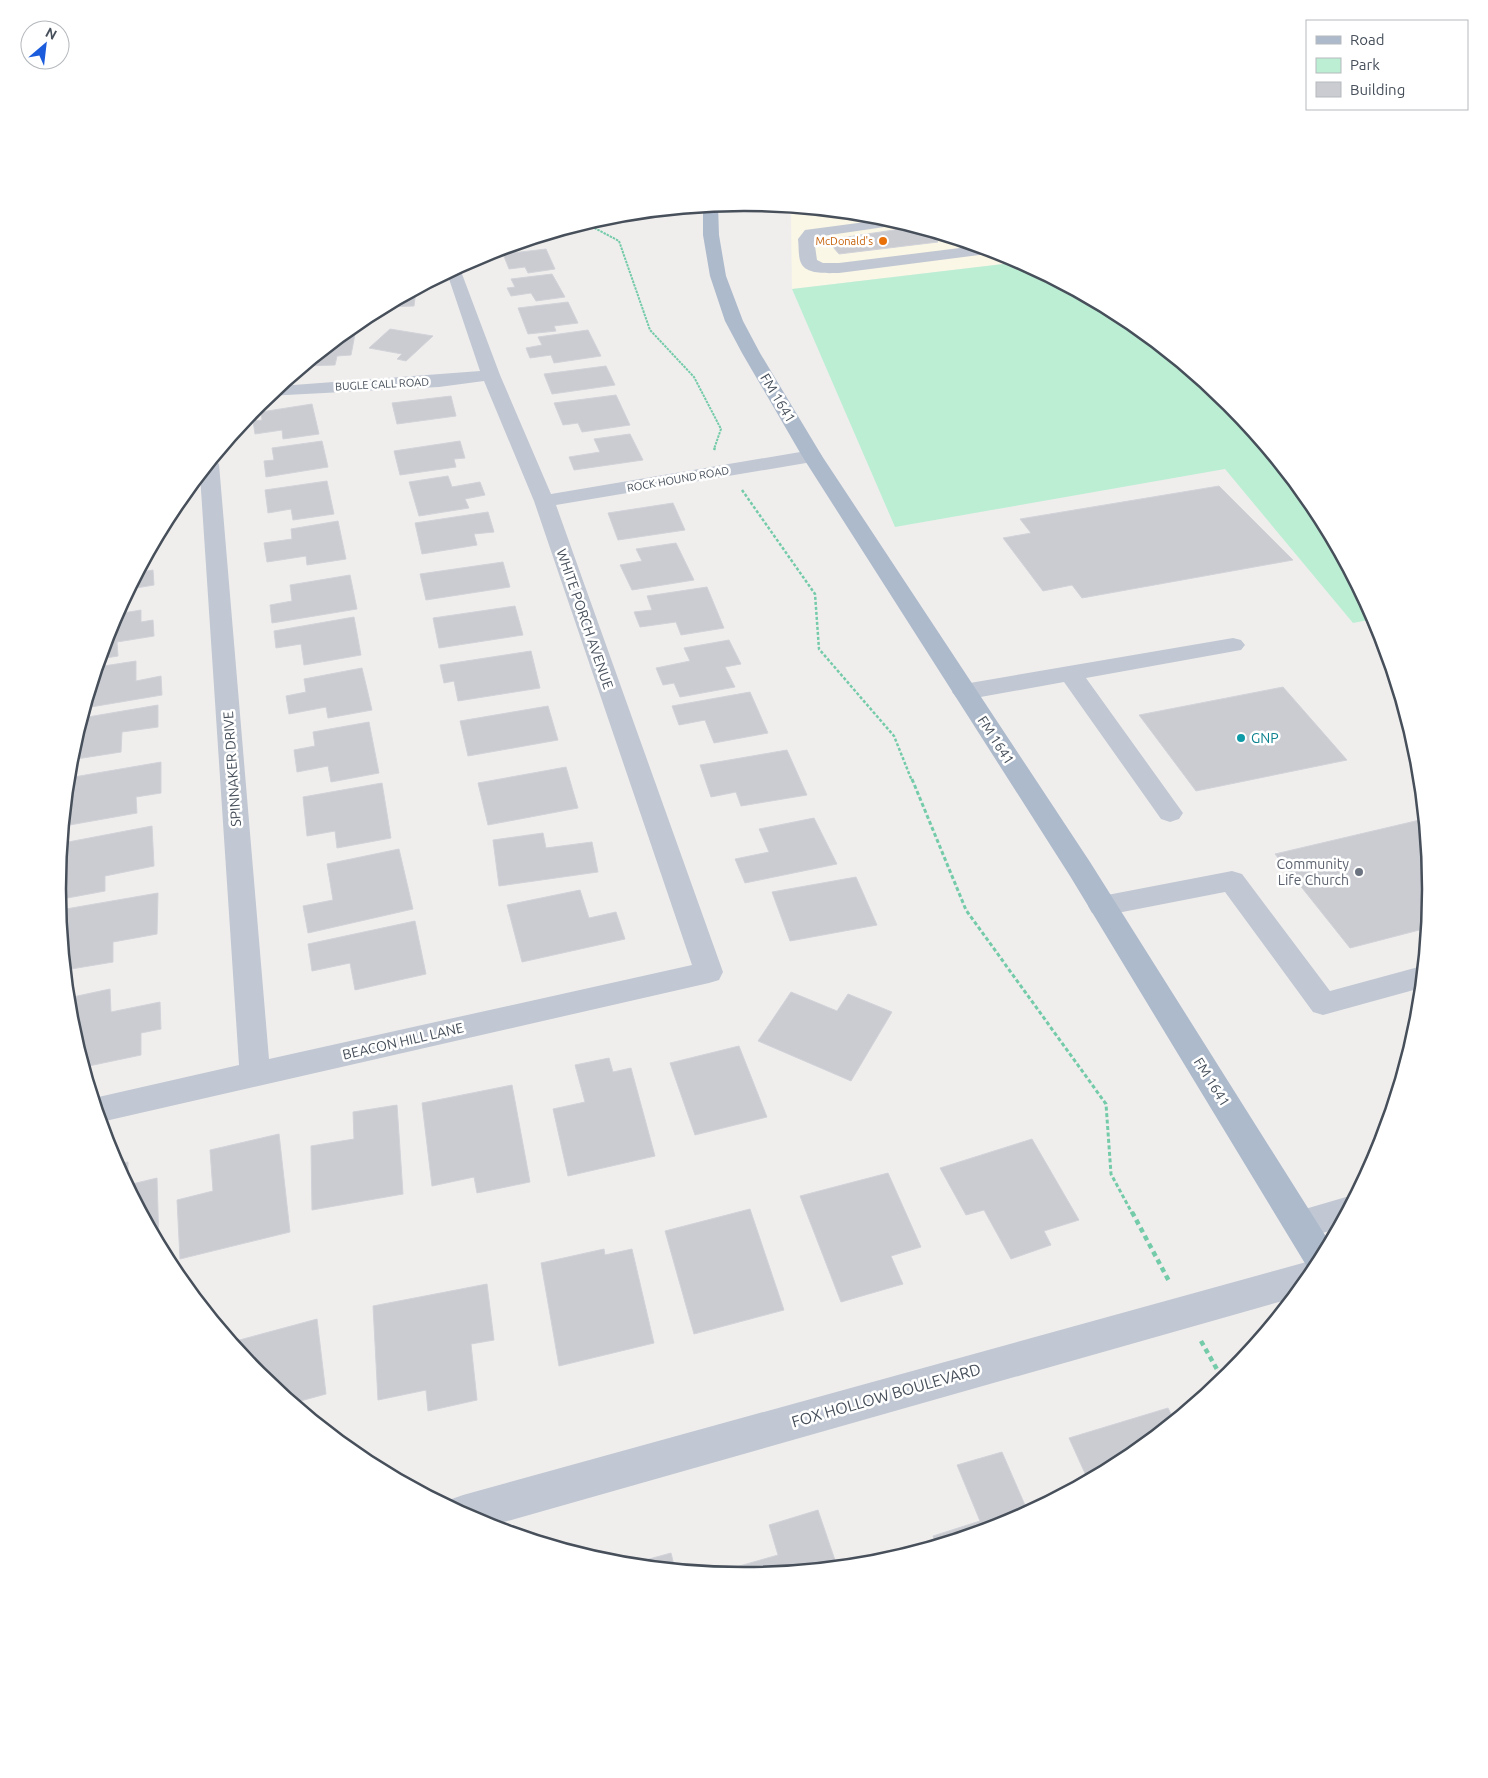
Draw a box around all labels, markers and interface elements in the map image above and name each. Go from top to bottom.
north arrow [20,20,70,70]
legend [1306,20,1468,110]
text: N [43,24,59,43]
text: Road [1350,31,1385,48]
text: Park [1350,56,1380,73]
text: Building [1350,81,1405,98]
place label: McDonald's [815,235,873,247]
marker: McDonald's [877,235,889,247]
street label: FM 1641 [757,371,799,425]
street label: BUGLE CALL ROAD [335,376,430,392]
street label: ROCK HOUND ROAD [626,464,730,494]
street label: WHITE PORCH AVENUE [553,547,617,691]
street label: SPINNAKER DRIVE [220,711,244,827]
street label: FM 1641 [974,713,1018,767]
place label: GNP [1251,730,1279,746]
marker: GNP [1235,732,1247,744]
place label: Community Life Church [1276,856,1349,888]
marker: Community Life Church [1353,866,1365,878]
street label: BEACON HILL LANE [341,1019,465,1063]
street label: FM 1641 [1191,1055,1233,1109]
street label: FOX HOLLOW BOULEVARD [789,1359,983,1431]

